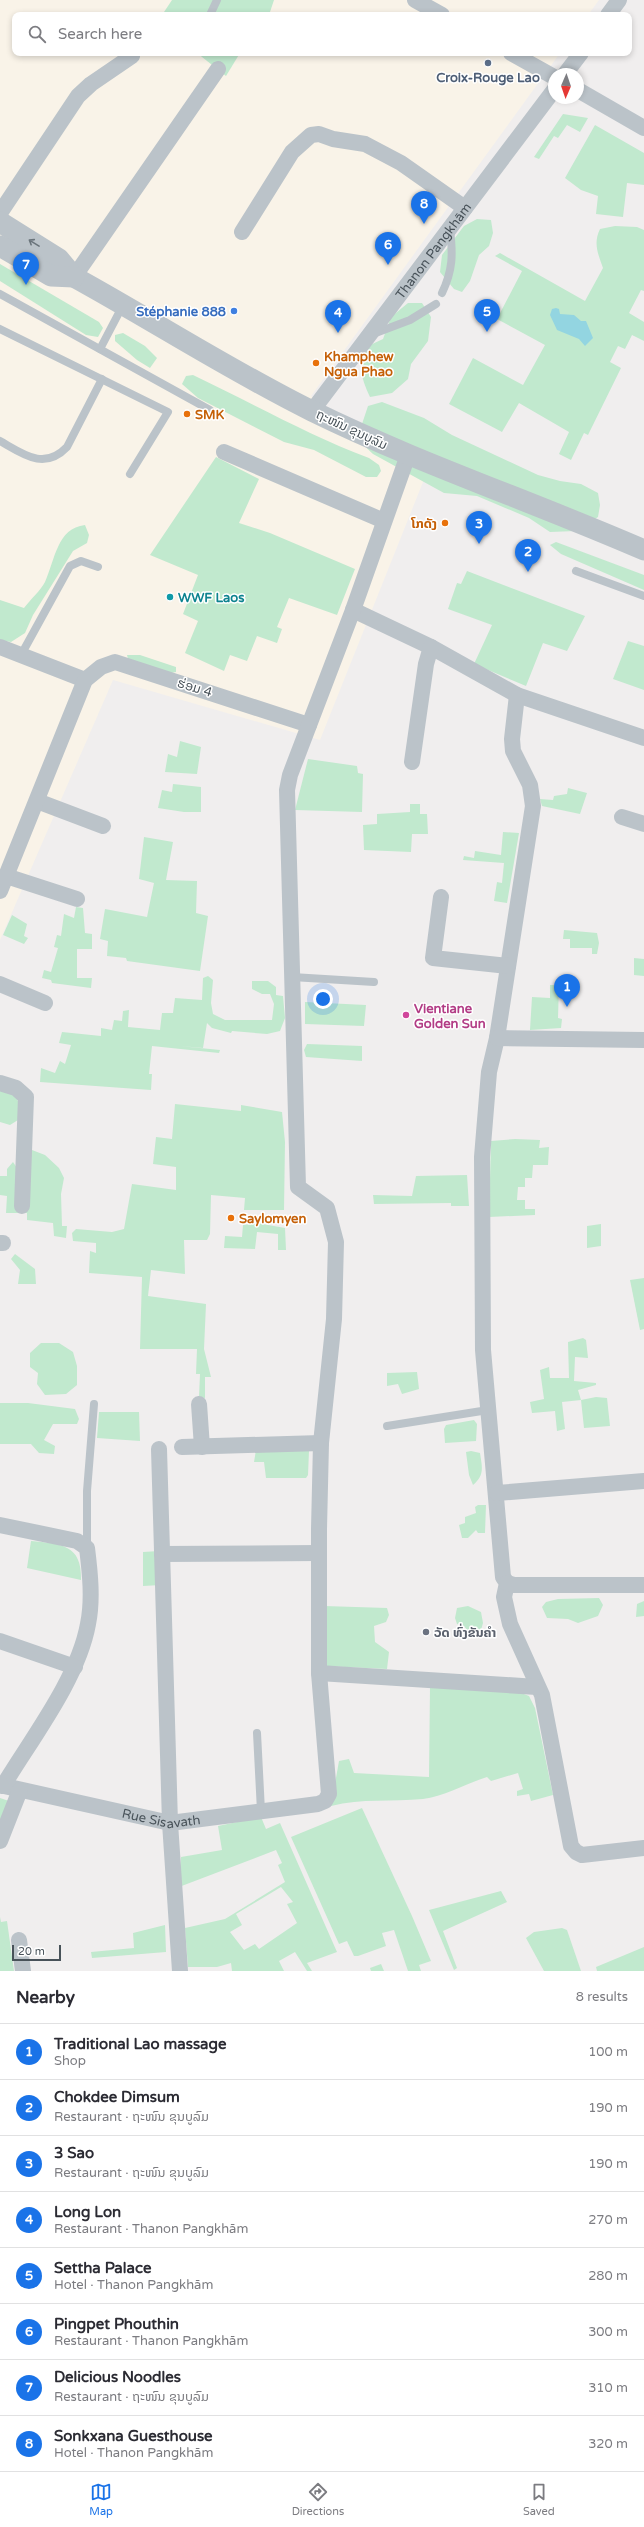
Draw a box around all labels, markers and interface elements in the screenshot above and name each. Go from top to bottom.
search box [12,12,632,56]
icon: search [26,23,48,45]
text: Search here [58,25,142,43]
marker: Croix-Rouge Lao [483,58,493,68]
north arrow [548,68,584,104]
place label: Croix-Rouge Lao [436,70,540,86]
pin: 8 [411,191,437,224]
street label: Thanon Pangkhām [392,200,475,302]
pin: 6 [375,232,401,265]
one-way arrow [29,239,40,247]
pin: 7 [13,252,39,285]
pin: 5 [474,299,500,332]
pin: 4 [325,300,351,333]
place label: Stéphanie 888 [136,304,226,320]
marker: Stéphanie 888 [229,306,239,316]
place label: Khamphew Ngua Phao [324,349,394,380]
marker: Khamphew Ngua Phao [311,358,321,368]
street label: ຖະໜົນ ຂຸນບູລົມ [313,406,390,453]
place label: SMK [195,407,225,423]
marker: SMK [182,409,192,419]
pin: 3 [466,511,492,544]
place label: ໂກດັງ [410,516,437,532]
marker: ໂກດັງ [440,518,450,528]
pin: 2 [515,539,541,572]
place label: WWF Laos [178,590,245,606]
marker: WWF Laos [165,592,175,602]
street label: ຮ່ອມ 4 [175,675,214,701]
pin: 1 [554,974,580,1007]
your location [313,989,333,1009]
place label: Vientiane Golden Sun [414,1001,486,1032]
marker: Vientiane Golden Sun [401,1010,411,1020]
place label: Saylomyen [239,1211,306,1227]
marker: Saylomyen [226,1213,236,1223]
place label: ວັດ ທົ່ງຂັນຄຳ [434,1623,496,1641]
marker: ວັດ ທົ່ງຂັນຄຳ [421,1627,431,1637]
street label: Rue Sisavath [120,1806,201,1832]
scale bar [12,1943,61,1962]
text: 20 m [18,1945,45,1958]
text: Nearby [16,1987,75,2008]
text: 8 results [576,1989,628,2005]
text: Traditional Lao massage [54,2035,226,2053]
text: 1 [25,2044,33,2060]
text: 100 m [588,2044,628,2060]
text: Shop [54,2053,86,2069]
text: Chokdee Dimsum [54,2088,180,2106]
text: 2 [25,2100,33,2116]
text: 190 m [588,2100,628,2116]
text: Restaurant · ຖະໜົນ ຂຸນບູລົມ [54,2109,209,2125]
text: 3 Sao [54,2144,94,2162]
text: 3 [25,2156,33,2172]
text: 190 m [588,2156,628,2172]
text: Restaurant · ຖະໜົນ ຂຸນບູລົມ [54,2165,209,2181]
text: Long Lon [54,2203,121,2221]
text: 4 [25,2212,33,2228]
text: 270 m [588,2212,628,2228]
text: Restaurant · Thanon Pangkhām [54,2221,248,2237]
text: Settha Palace [54,2259,151,2277]
text: 5 [25,2268,33,2284]
text: 280 m [588,2268,628,2284]
text: Hotel · Thanon Pangkhām [54,2277,213,2293]
text: Pingpet Phouthin [54,2315,179,2333]
text: 6 [25,2324,33,2340]
text: 300 m [588,2324,628,2340]
text: Restaurant · Thanon Pangkhām [54,2333,248,2349]
text: Delicious Noodles [54,2368,181,2386]
text: 7 [25,2380,33,2396]
text: 310 m [588,2380,628,2396]
text: Restaurant · ຖະໜົນ ຂຸນບູລົມ [54,2389,209,2405]
text: Sonkxana Guesthouse [54,2427,213,2445]
text: 8 [25,2436,33,2452]
text: 320 m [588,2436,628,2452]
text: Hotel · Thanon Pangkhām [54,2445,213,2461]
tab: Map [89,2481,113,2518]
tab: Directions [292,2481,344,2518]
tab: Saved [523,2481,555,2518]

